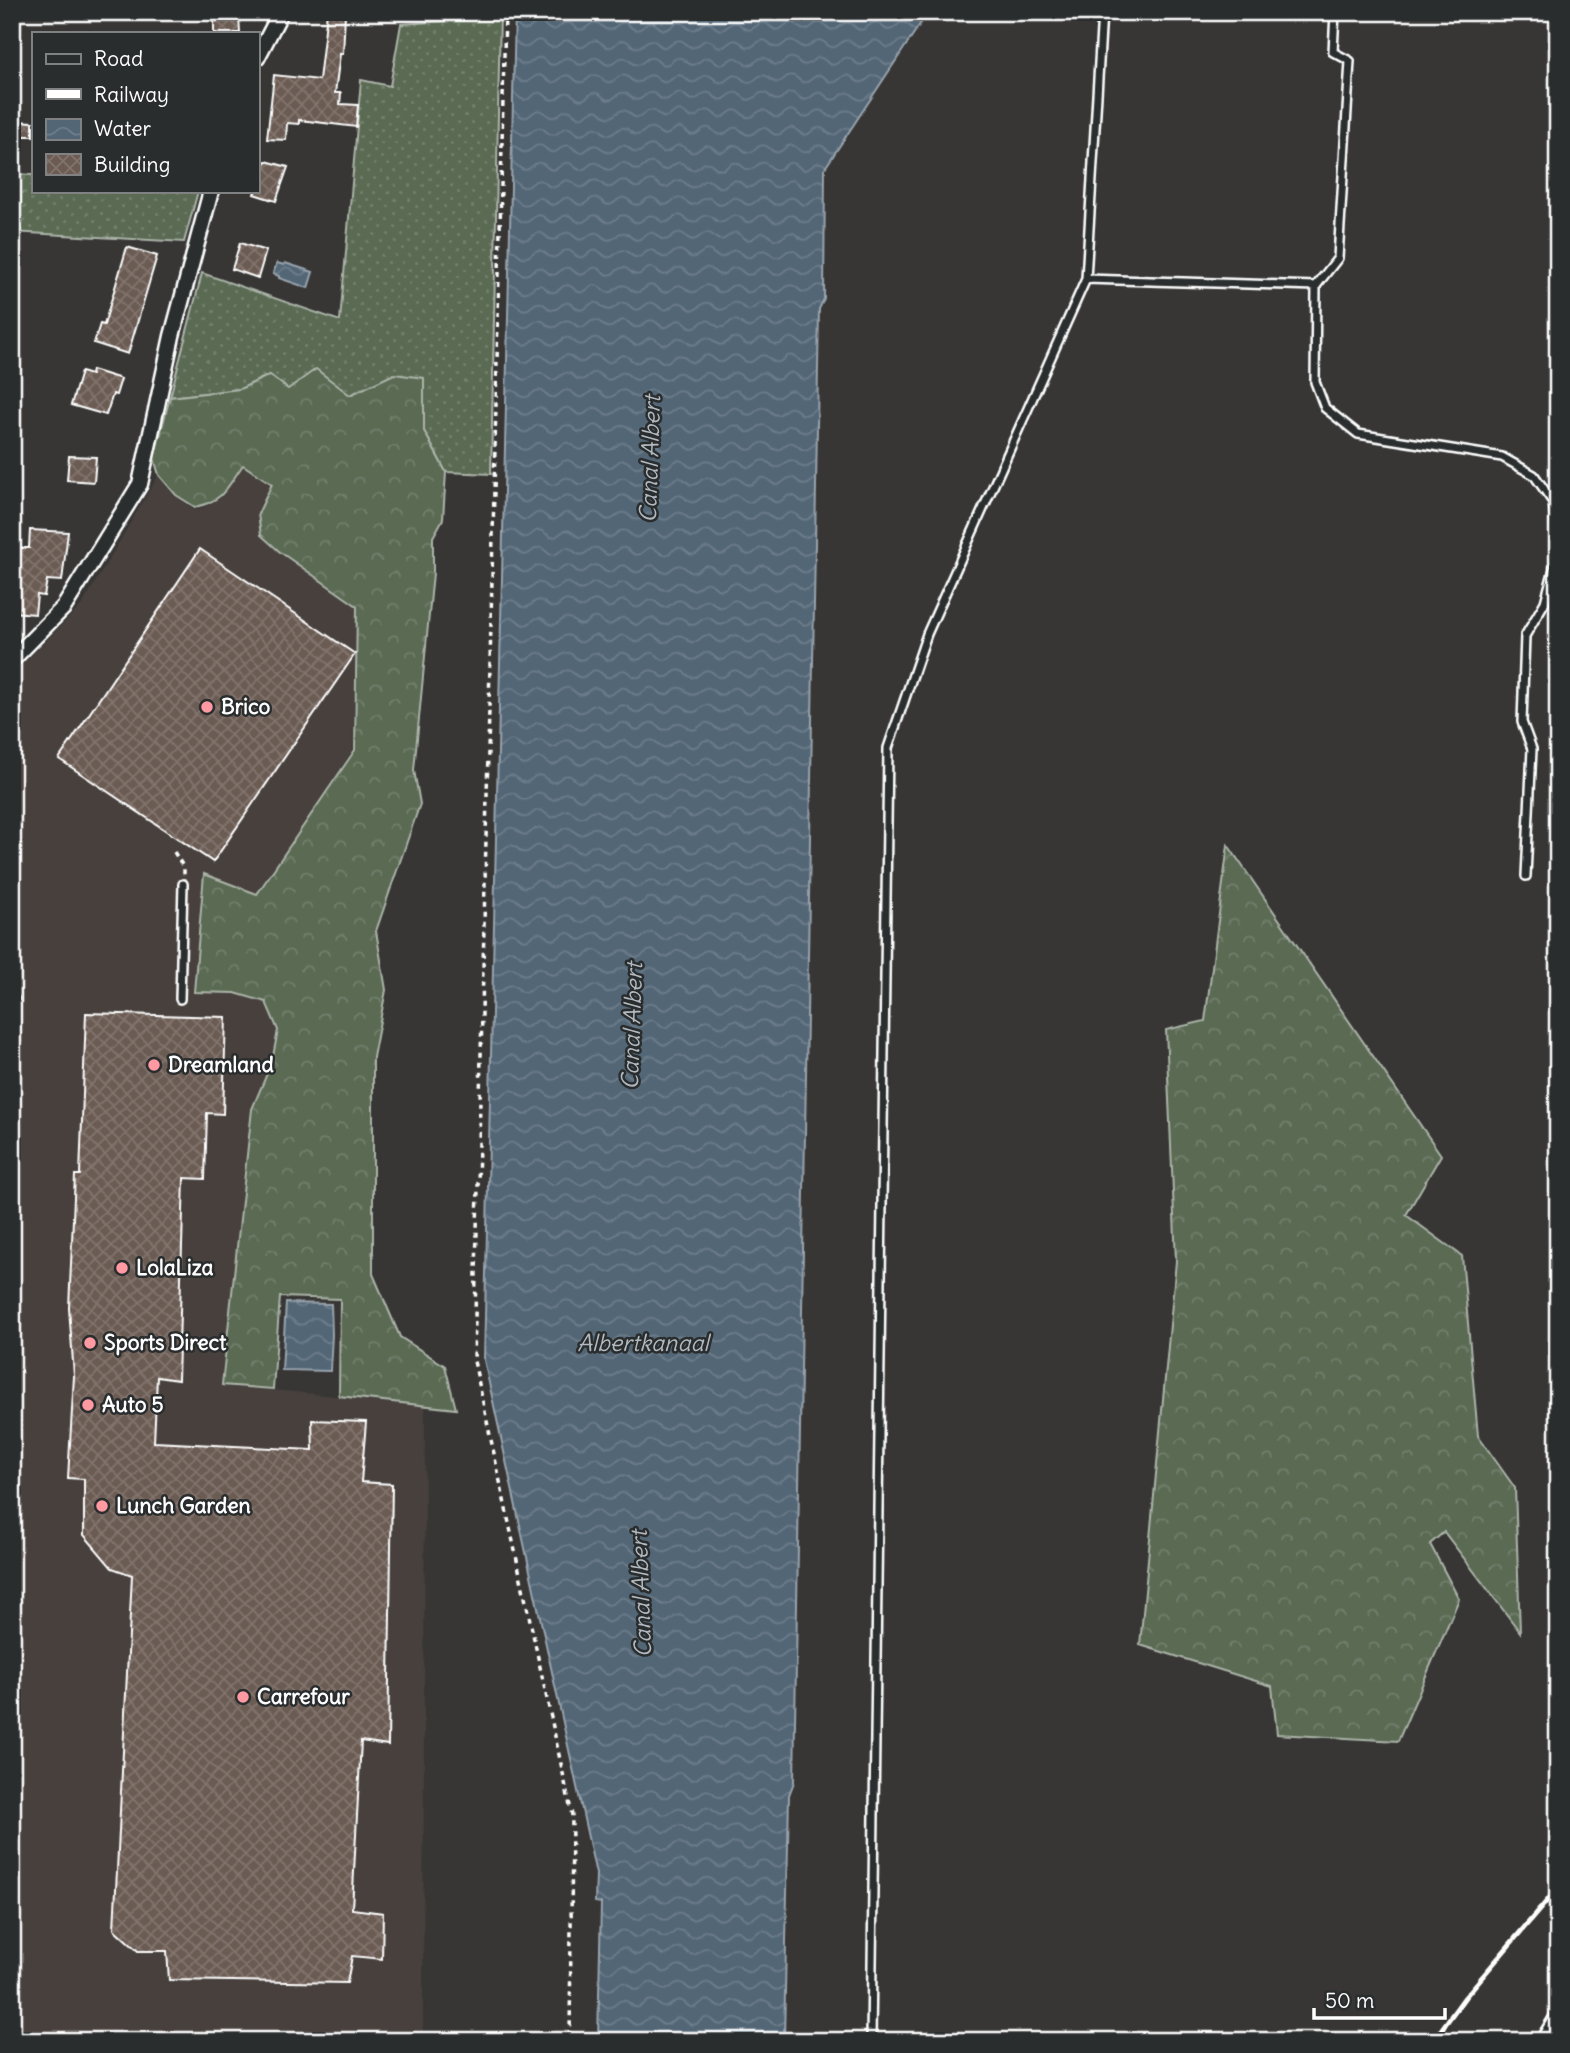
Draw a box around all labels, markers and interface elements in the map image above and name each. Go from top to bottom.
legend [32,32,259,192]
text: Road [94,45,143,72]
text: Railway [94,81,169,108]
text: Water [94,115,152,142]
text: Building [94,151,170,178]
water label: Canal Albert [633,392,666,523]
place label: Brico [221,693,271,720]
marker: Brico [199,699,215,715]
water label: Canal Albert [615,959,648,1090]
place label: Dreamland [168,1051,274,1078]
marker: Dreamland [146,1057,162,1073]
place label: LolaLiza [136,1254,214,1281]
marker: LolaLiza [114,1260,130,1276]
water label: Albertkanaal [577,1328,712,1357]
place label: Sports Direct [104,1329,227,1356]
marker: Sports Direct [82,1335,98,1351]
place label: Auto 5 [102,1391,164,1418]
marker: Auto 5 [80,1397,96,1413]
place label: Lunch Garden [116,1492,251,1519]
marker: Lunch Garden [94,1498,110,1514]
water label: Canal Albert [624,1527,657,1658]
place label: Carrefour [257,1683,350,1710]
marker: Carrefour [235,1689,251,1705]
scale bar [1314,1976,1446,2020]
text: 50 m [1325,1987,1374,2014]

